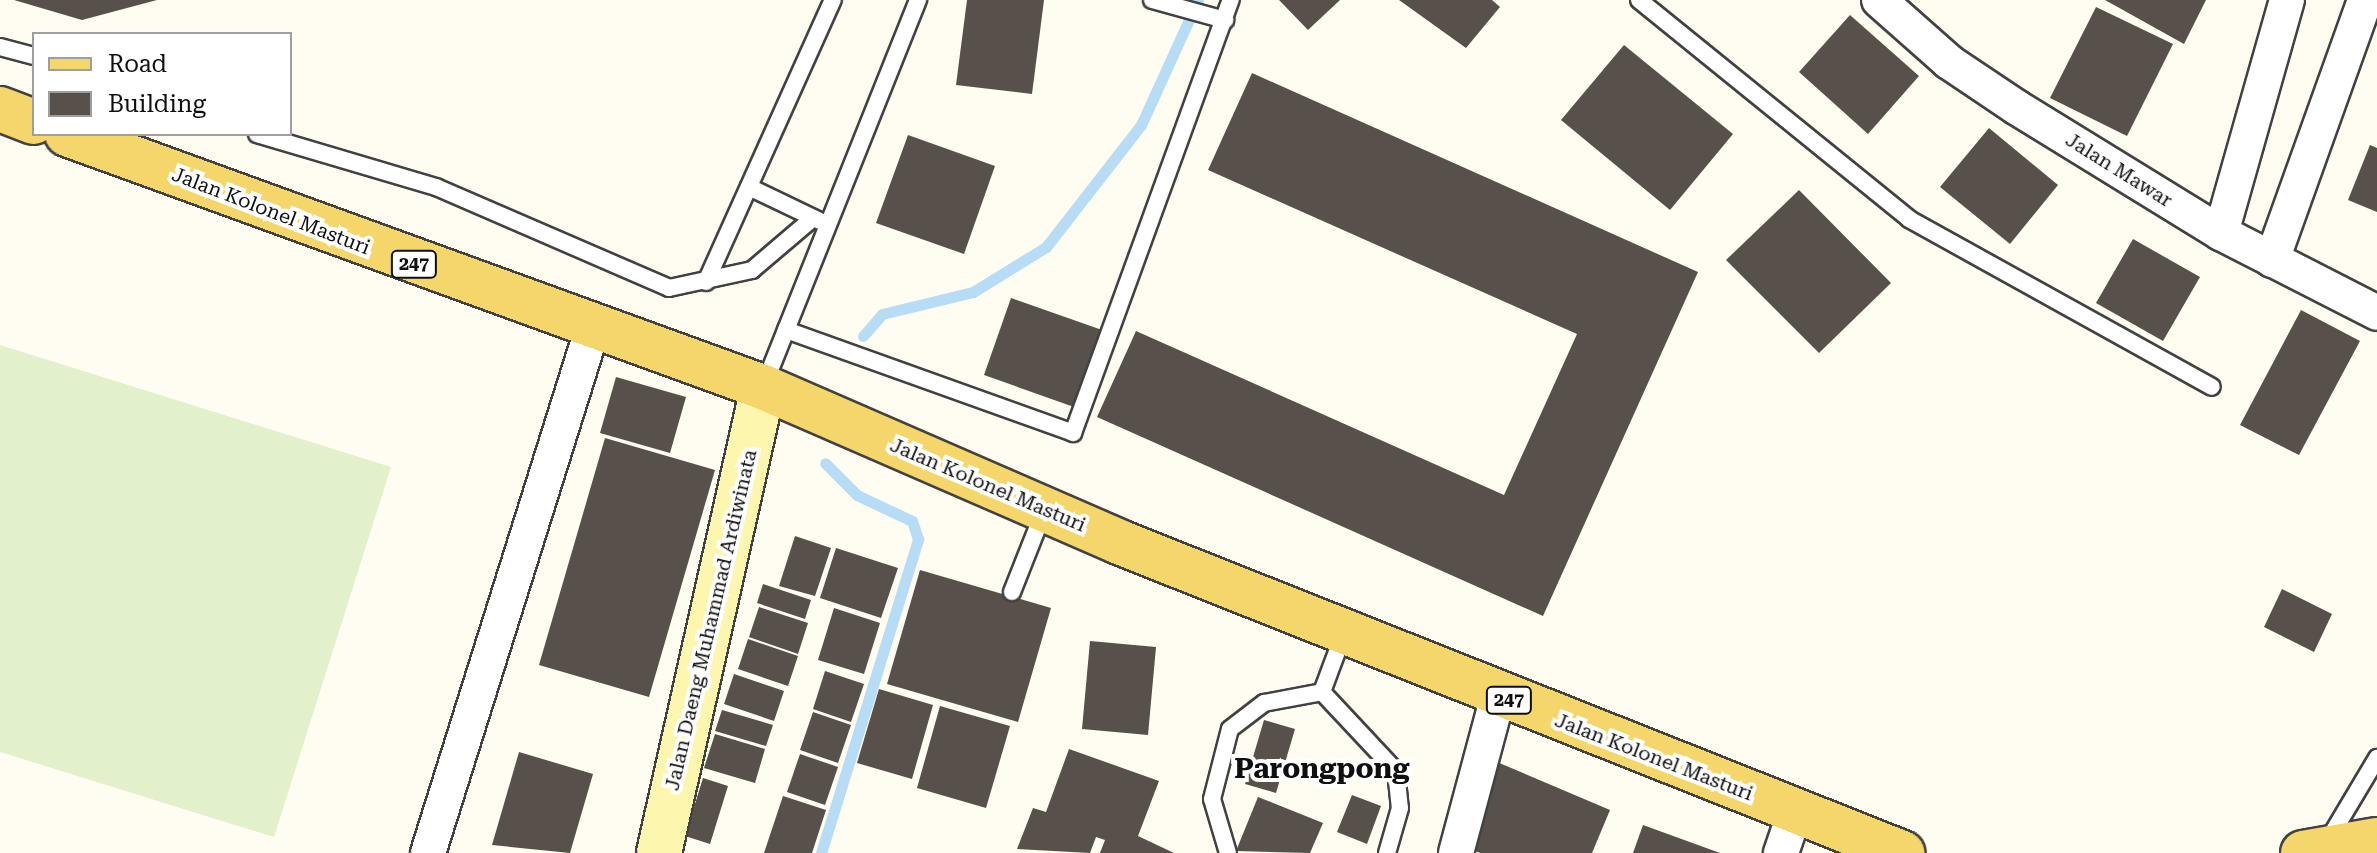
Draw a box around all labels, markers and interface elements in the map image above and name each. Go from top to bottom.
legend [32,32,292,136]
text: Road [108,50,167,78]
text: Building [108,90,206,118]
street label: Jalan Mawar [2061,128,2177,212]
street label: Jalan Kolonel Masturi [169,162,373,260]
road number: 247 [390,250,438,278]
street label: Jalan Kolonel Masturi [887,433,1089,537]
street label: Jalan Daeng Muhammad Ardiwinata [660,447,762,793]
road number: 247 [1485,686,1533,714]
street label: Jalan Kolonel Masturi [1552,708,1756,806]
district label: Parongpong [1234,752,1410,786]

